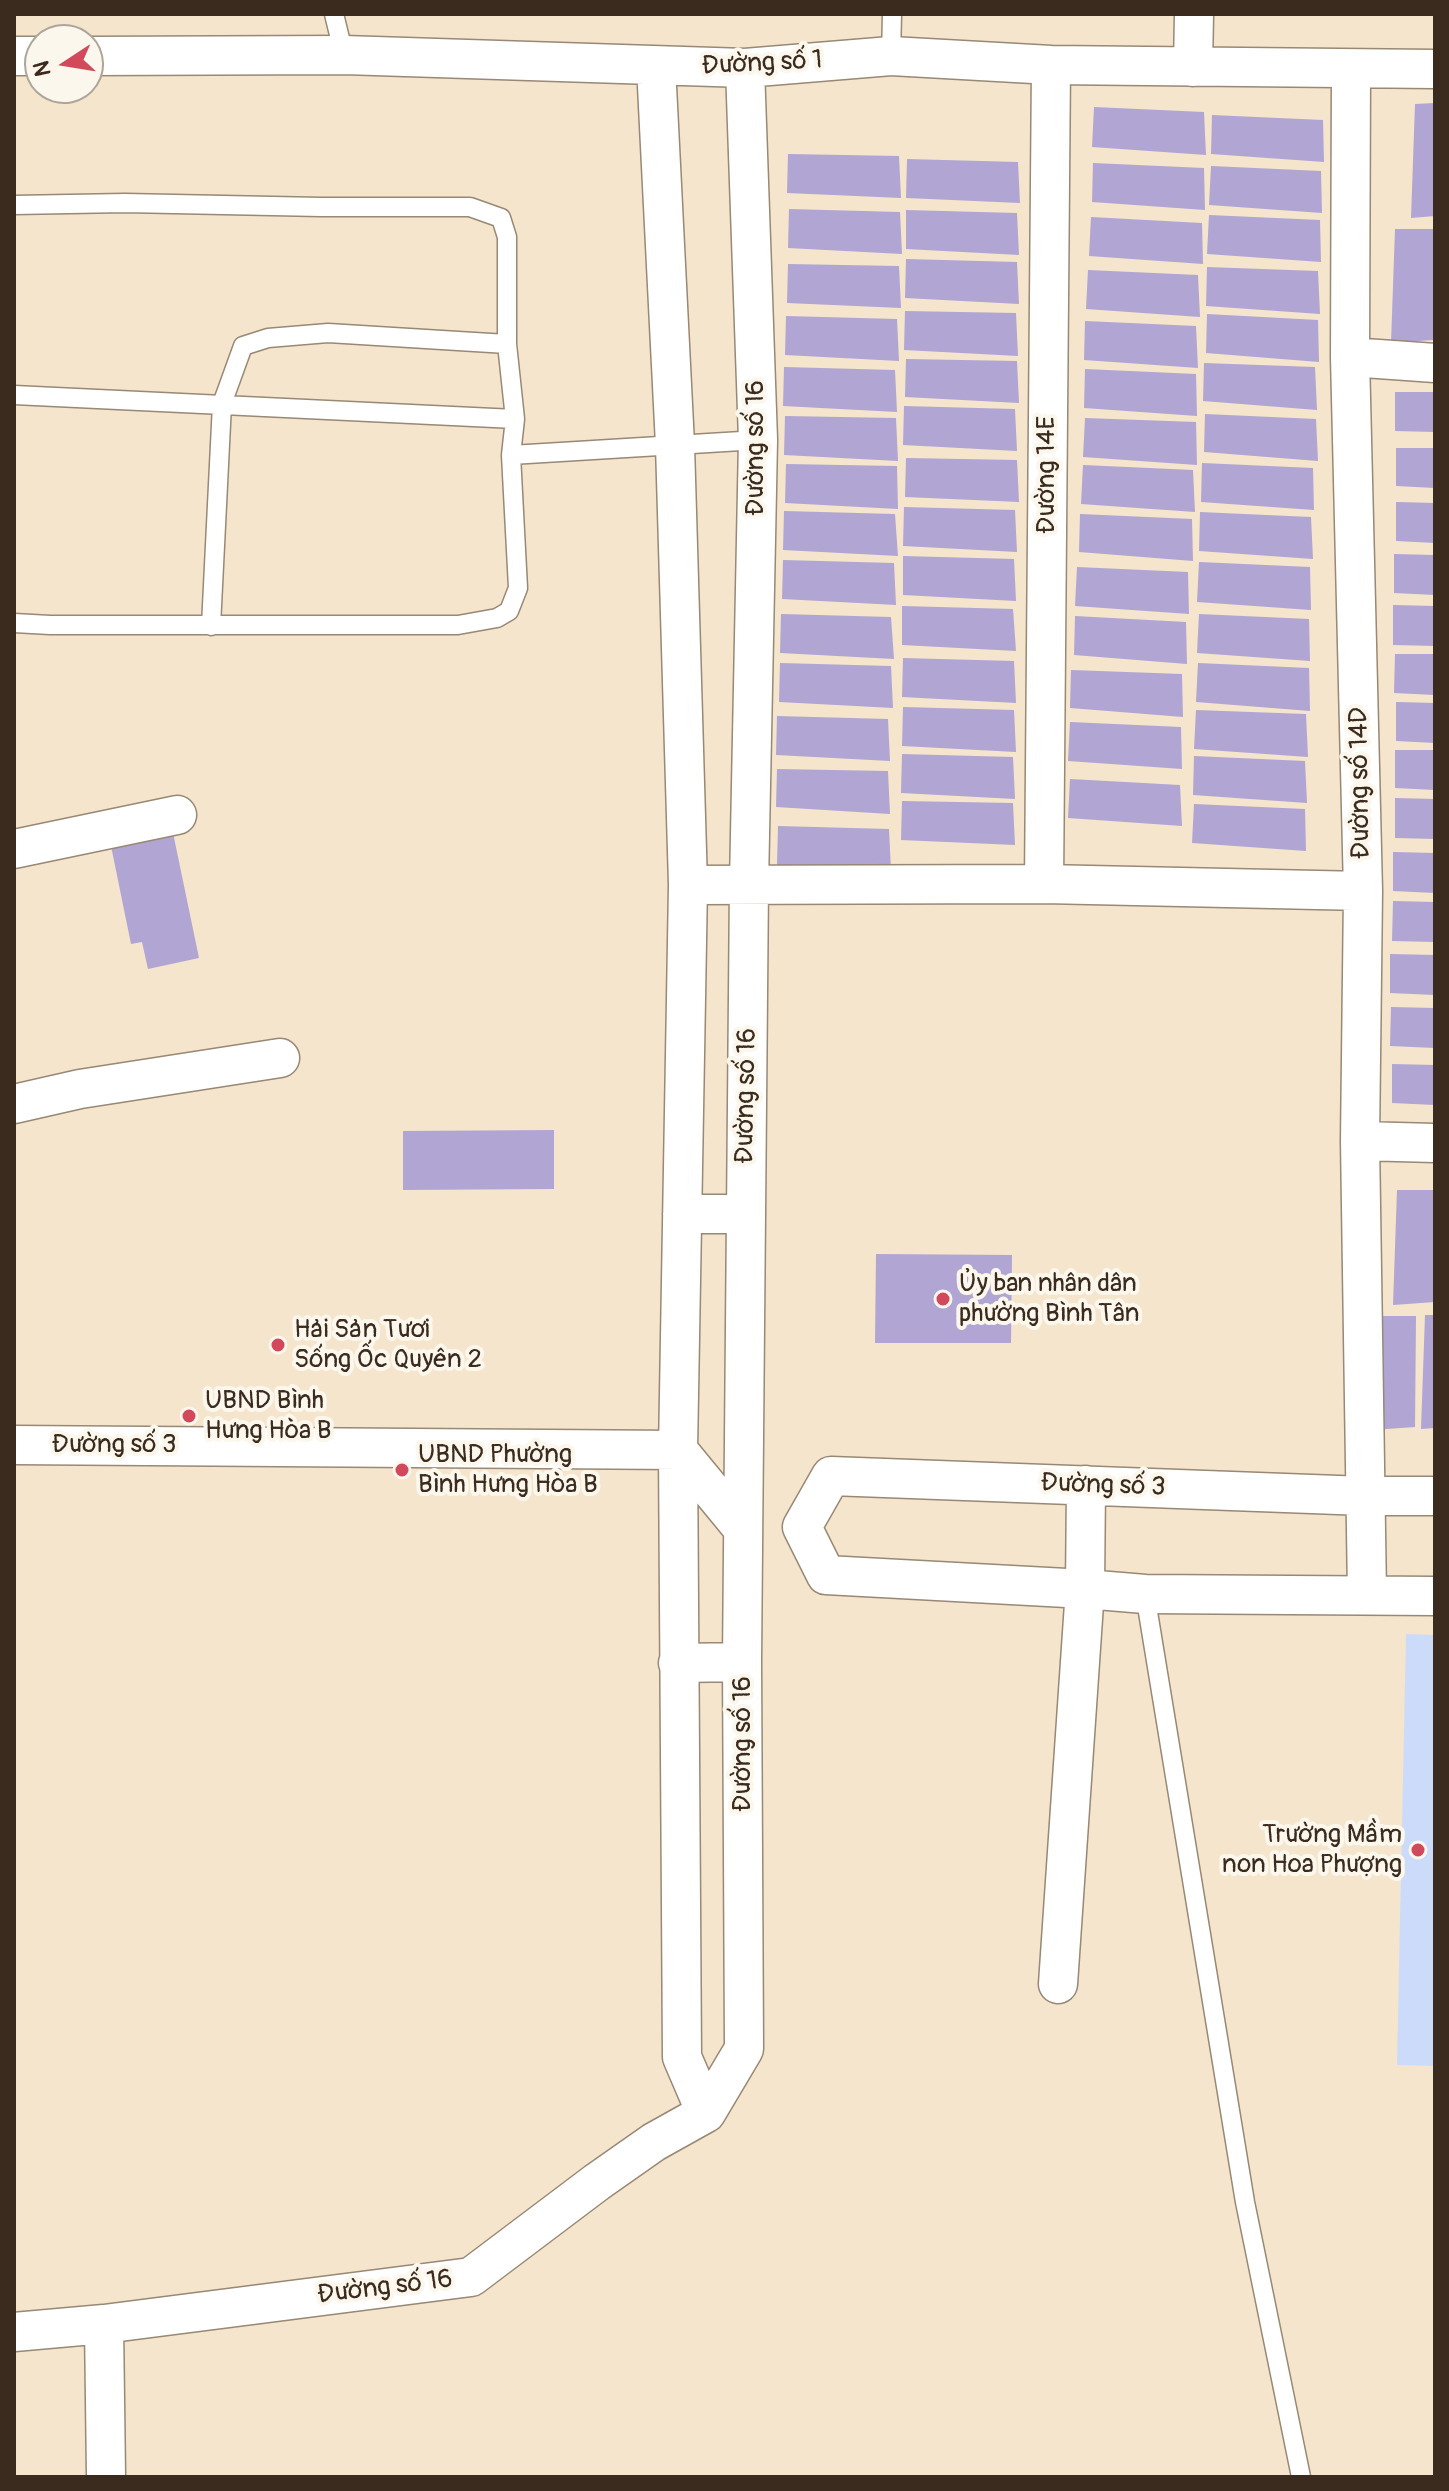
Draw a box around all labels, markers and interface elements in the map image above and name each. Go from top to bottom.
north arrow [24,24,104,104]
street label: Đường số 1 [701,45,823,83]
text: N [27,58,58,79]
street label: Đường số 16 [740,380,772,516]
street label: Đường 14E [1031,416,1063,534]
street label: Đường số 14D [1344,707,1378,859]
street label: Đường số 16 [730,1028,764,1164]
place label: Ủy ban nhân dân phường Bình Tân [959,1268,1140,1330]
marker: Ủy ban nhân dân phường Bình Tân [934,1290,952,1308]
place label: Hải Sản Tươi Sống Ốc Quyên 2 [294,1314,482,1376]
marker: Hải Sản Tươi Sống Ốc Quyên 2 [269,1336,287,1354]
place label: UBND Bình Hưng Hòa B [205,1385,331,1446]
marker: UBND Bình Hưng Hòa B [180,1407,198,1425]
street label: Đường số 3 [51,1429,177,1461]
place label: UBND Phường Bình Hưng Hòa B [418,1439,598,1500]
marker: UBND Phường Bình Hưng Hòa B [393,1461,411,1479]
street label: Đường số 3 [1040,1468,1166,1504]
street label: Đường số 16 [727,1676,759,1812]
place label: Trường Mầm non Hoa Phượng [1222,1819,1402,1880]
marker: Trường Mầm non Hoa Phượng [1409,1841,1427,1859]
street label: Đường số 16 [316,2264,454,2312]

